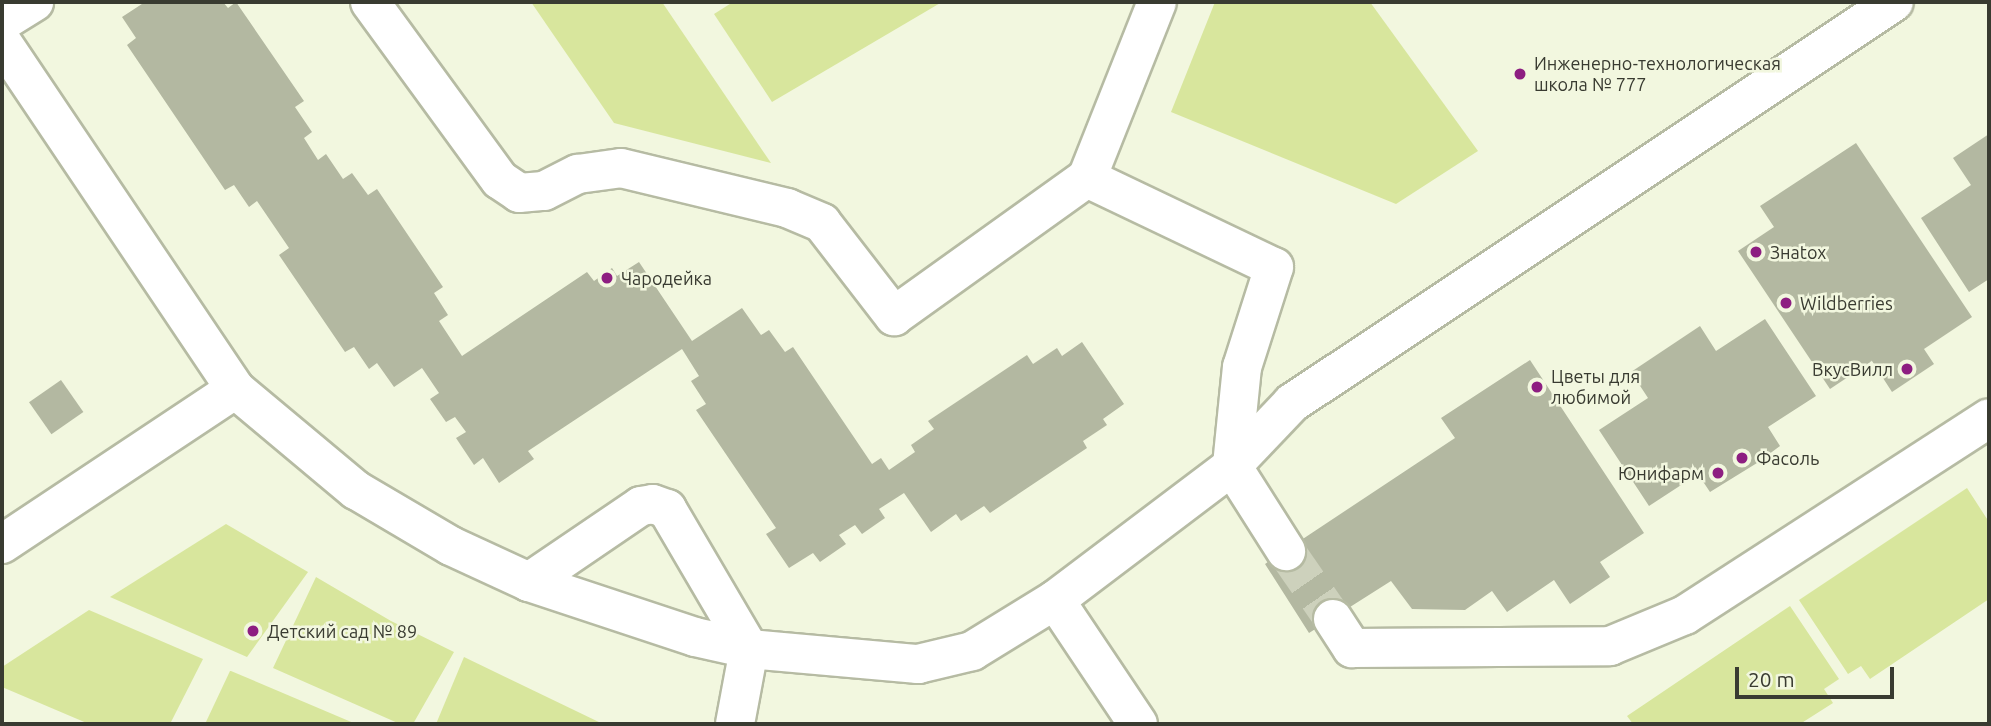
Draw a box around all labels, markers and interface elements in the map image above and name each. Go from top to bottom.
place label: Инженерно-технологическая школа № 777 [1534,53,1781,96]
marker: Инженерно-технологическая школа № 777 [1512,66,1528,82]
place label: Знаtox [1770,241,1826,263]
marker: Знаtox [1748,244,1764,260]
place label: Чародейка [621,267,712,289]
marker: Чародейка [599,270,615,286]
place label: Wildberries [1800,292,1893,314]
marker: Wildberries [1778,295,1794,311]
place label: ВкусВилл [1812,358,1893,380]
marker: ВкусВилл [1899,361,1915,377]
place label: Цветы для любимой [1551,366,1640,408]
marker: Цветы для любимой [1529,379,1545,395]
place label: Фасоль [1756,447,1819,469]
marker: Фасоль [1734,450,1750,466]
place label: Юнифарм [1618,462,1704,484]
marker: Юнифарм [1710,465,1726,481]
place label: Детский сад № 89 [267,620,417,642]
marker: Детский сад № 89 [245,623,261,639]
scale bar [1739,652,1898,696]
text: 20 m [1748,667,1795,691]

